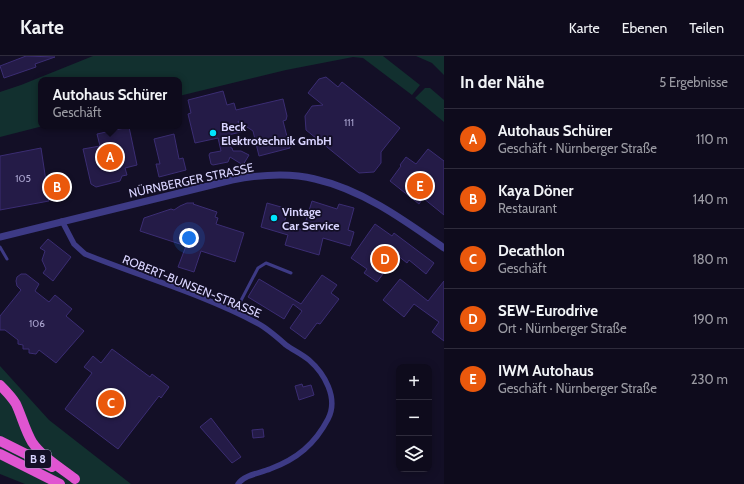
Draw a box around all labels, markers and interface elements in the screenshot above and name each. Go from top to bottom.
text: Karte [20,16,64,39]
text: Karte [569,19,600,37]
text: Ebenen [622,19,667,37]
text: Teilen [689,19,724,37]
text: In der Nähe [460,72,544,92]
text: 5 Ergebnisse [659,74,728,90]
popup [38,77,182,129]
text: Autohaus Schürer [53,86,167,104]
text: Geschäft [53,104,101,120]
house number: 111 [344,116,354,129]
place label: Beck Elektrotechnik GmbH [221,119,332,148]
text: Autohaus Schürer [498,122,612,140]
marker: Beck Elektrotechnik GmbH [208,128,218,138]
text: A [469,131,477,147]
text: 110 m [696,131,728,147]
text: Geschäft · Nürnberger Straße [498,140,657,156]
pin: A [97,142,123,172]
street label: NÜRNBERGER STRASSE [127,159,255,201]
pin: E [407,171,433,201]
house number: 105 [15,172,31,185]
pin: B [44,172,70,202]
text: Kaya Döner [498,182,574,200]
text: B [469,191,477,207]
text: 140 m [693,191,728,207]
text: Restaurant [498,200,557,216]
place label: Vintage Car Service [282,204,339,233]
marker: Vintage Car Service [269,213,279,223]
your location [179,228,199,248]
text: Decathlon [498,242,565,260]
pin: D [372,244,398,274]
street label: ROBERT-BUNSEN-STRASSE [120,251,264,321]
text: C [469,251,477,267]
text: 180 m [692,251,728,267]
text: Geschäft [498,260,547,276]
text: SEW-Eurodrive [498,302,598,320]
text: D [468,311,478,327]
text: 190 m [693,311,728,327]
house number: 106 [29,317,45,330]
text: Ort · Nürnberger Straße [498,320,627,336]
text: IWM Autohaus [498,362,594,380]
map controls [396,364,432,472]
button: + [396,364,432,400]
text: E [469,371,477,387]
text: 230 m [691,371,728,387]
text: Geschäft · Nürnberger Straße [498,380,657,396]
pin: C [98,388,124,418]
button: − [396,400,432,436]
button: layers [396,436,432,472]
road number: B 8 [25,450,51,468]

